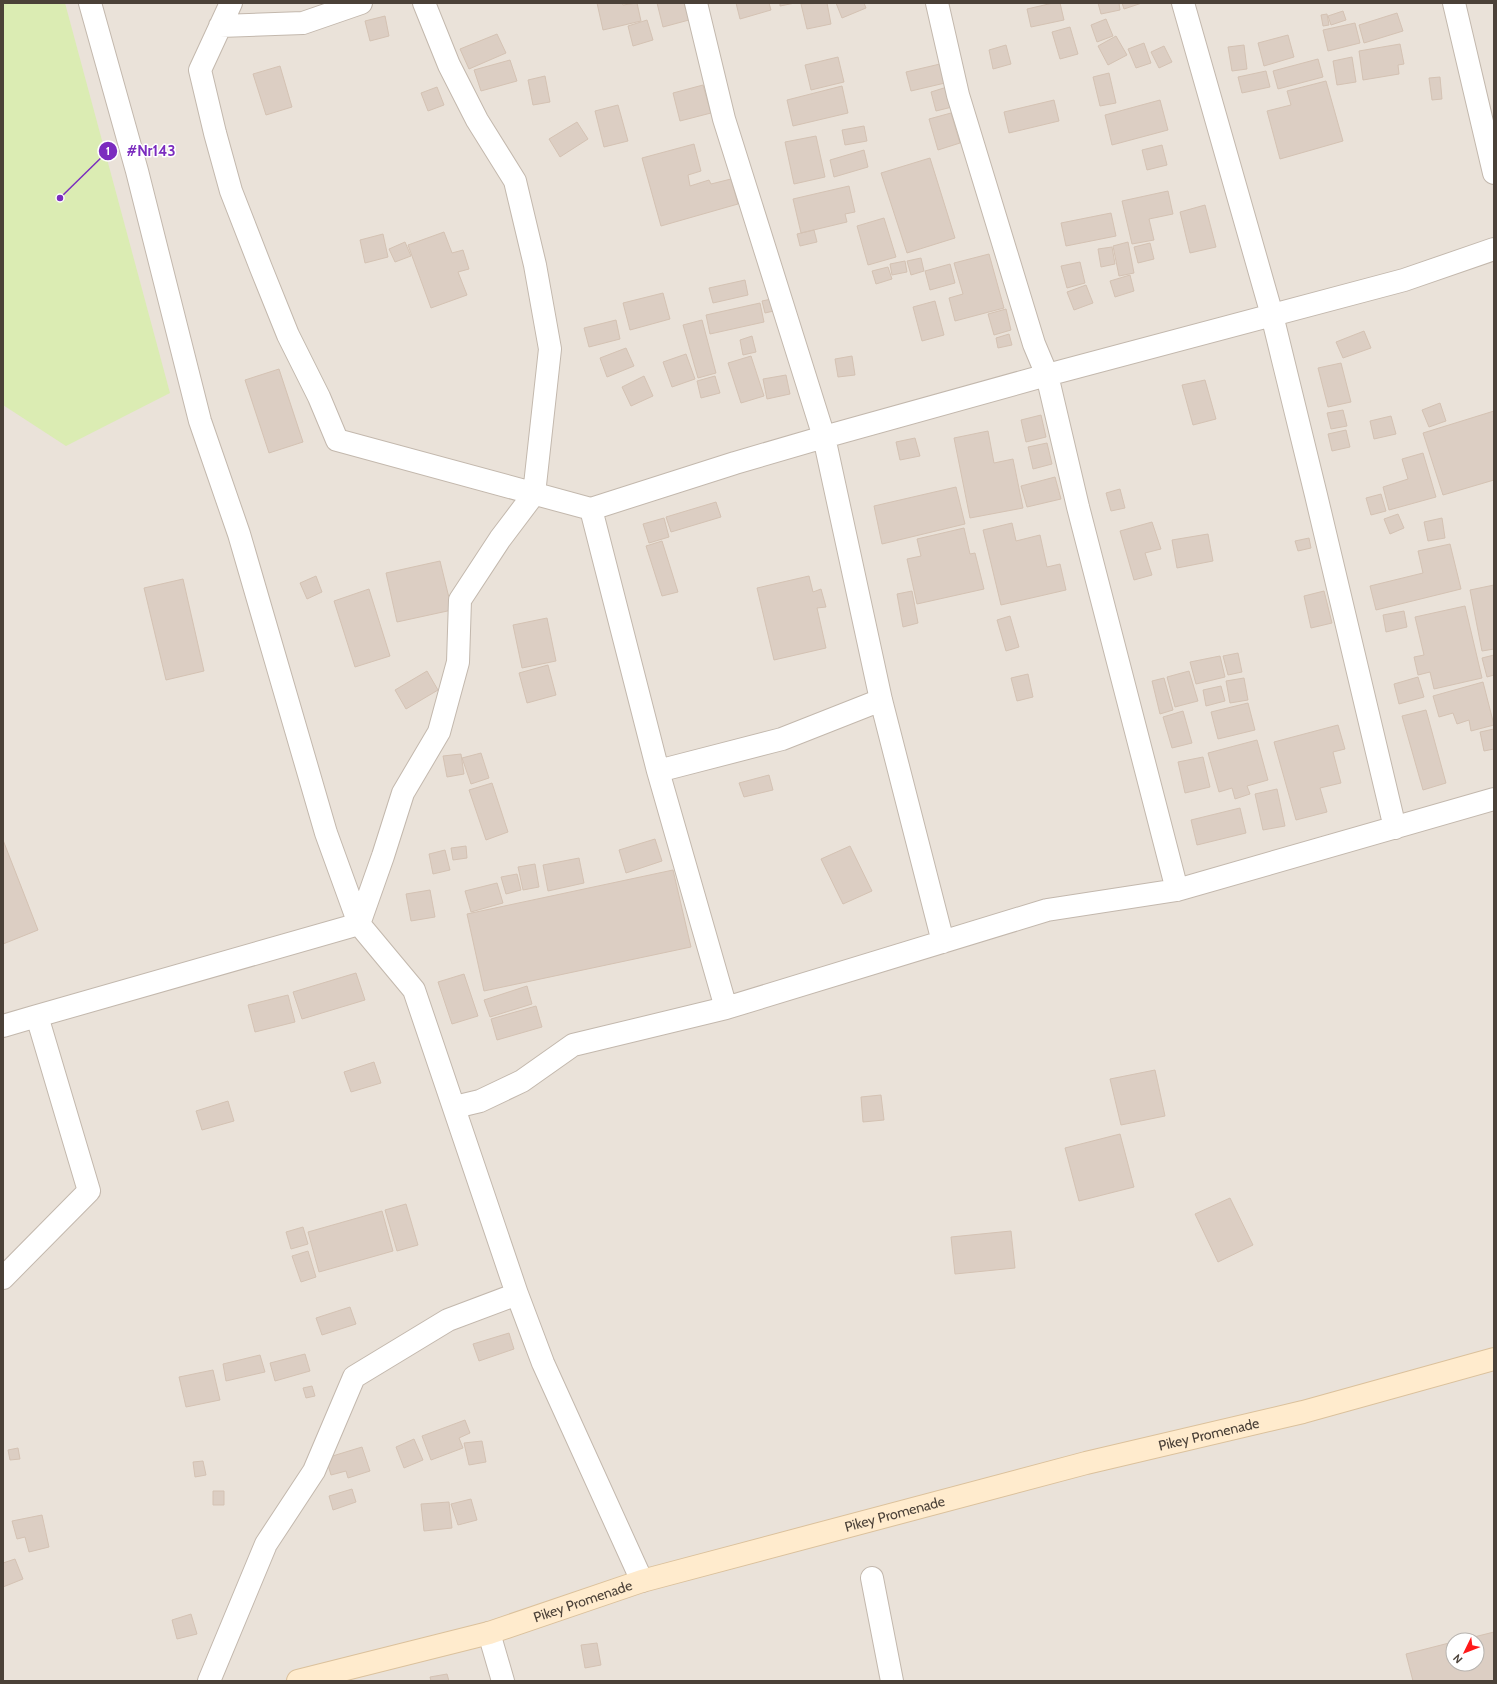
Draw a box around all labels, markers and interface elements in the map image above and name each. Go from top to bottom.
callout: #Nr143 [98,137,183,164]
text: #Nr143 [126,142,176,160]
text: 1 [106,143,110,158]
street label: Pikey Promenade [1156,1414,1261,1455]
street label: Pikey Promenade [843,1492,947,1536]
street label: Pikey Promenade [531,1576,634,1626]
north arrow [1445,1632,1485,1672]
text: N [1450,1651,1465,1666]

